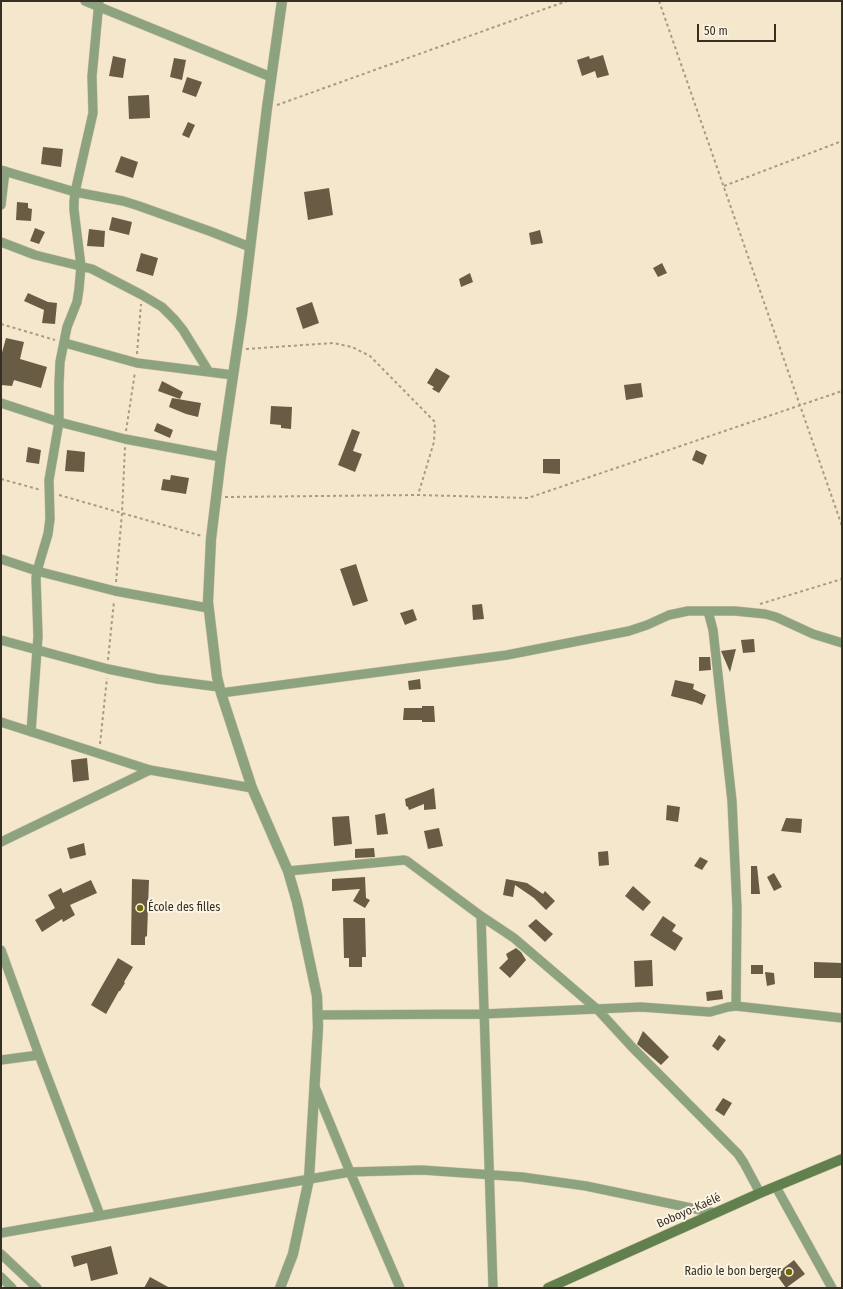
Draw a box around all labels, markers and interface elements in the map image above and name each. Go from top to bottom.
scale bar [699,16,778,42]
text: 50 m [704,24,728,38]
place label: École des filles [148,901,220,915]
marker: École des filles [135,903,145,913]
street label: Boboyo-Kaélé [655,1190,723,1232]
place label: Radio le bon berger [685,1265,781,1279]
marker: Radio le bon berger [784,1267,794,1277]

